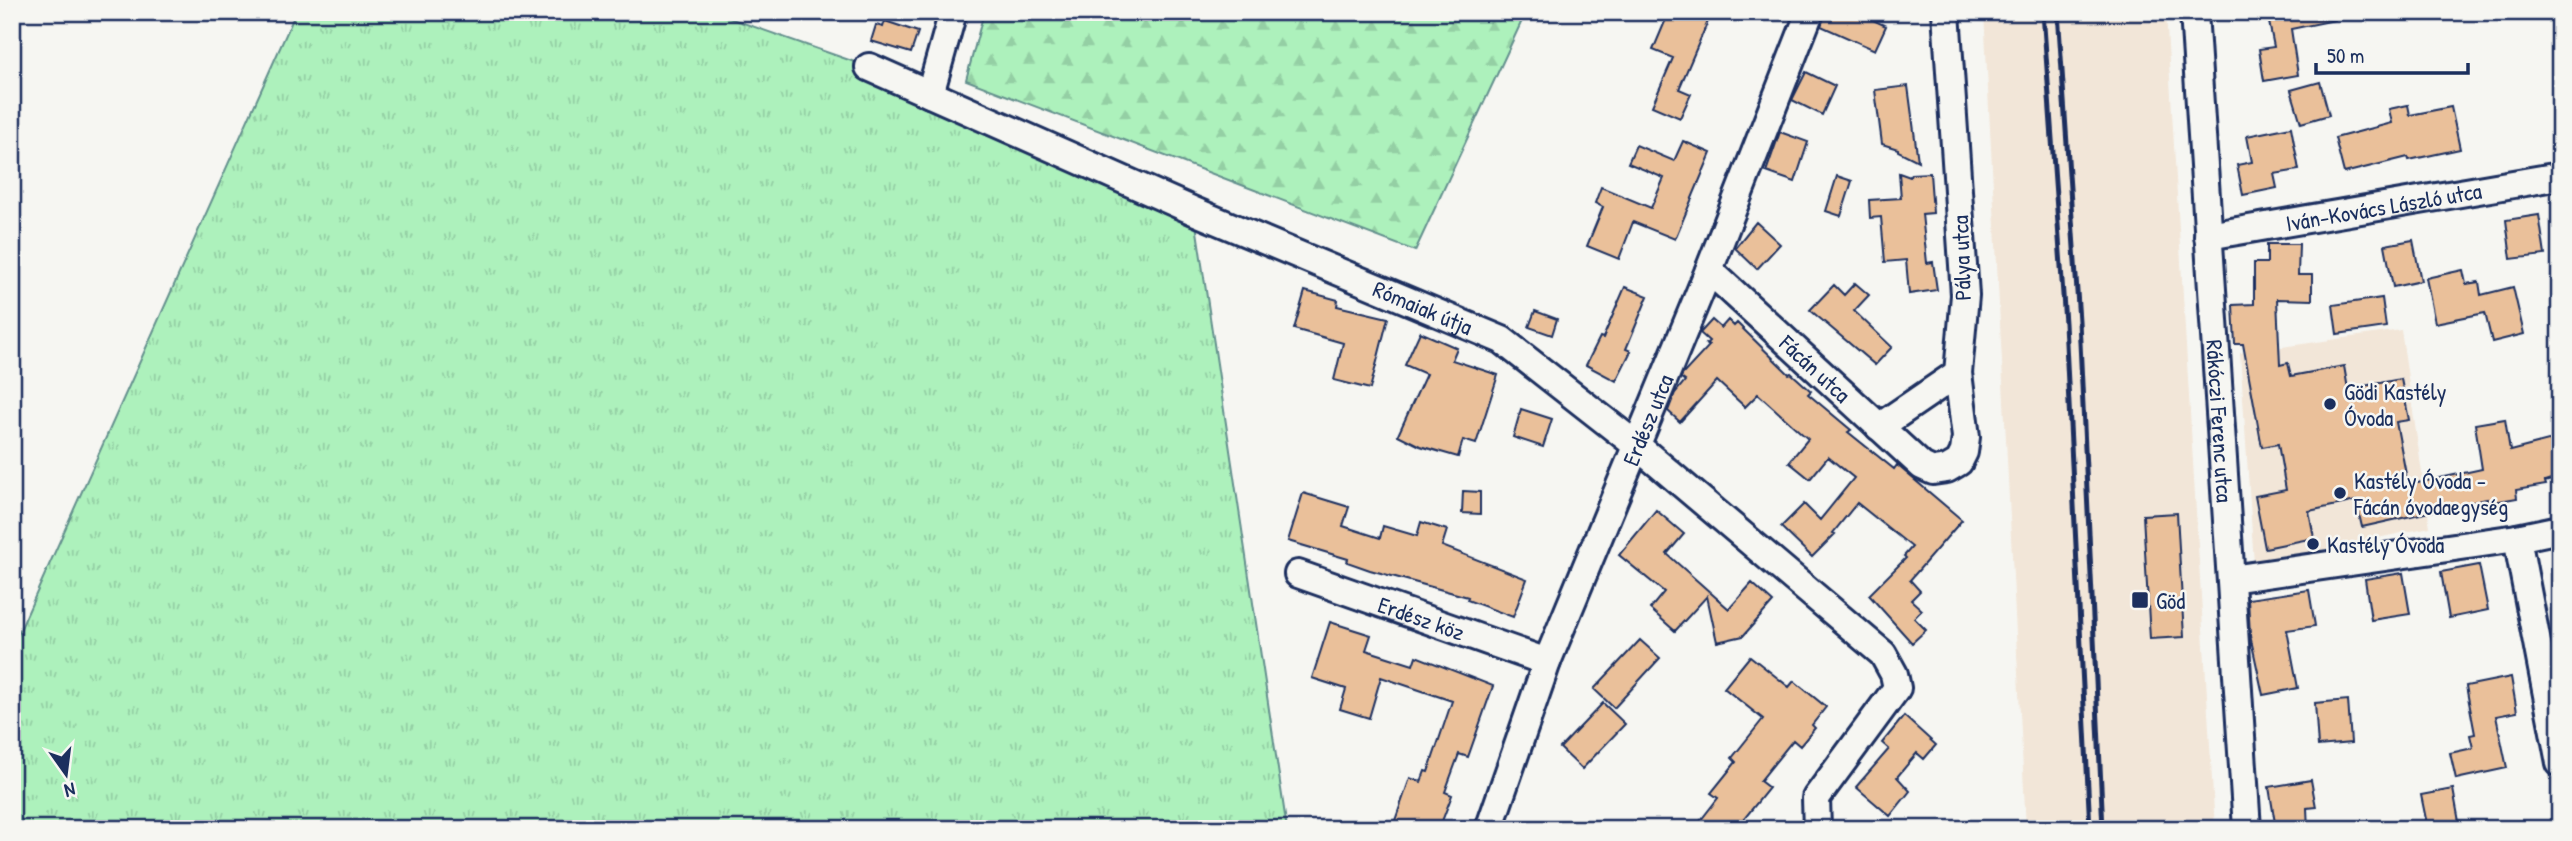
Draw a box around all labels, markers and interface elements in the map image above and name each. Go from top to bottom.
scale bar [2316,32,2469,76]
text: 50 m [2327,41,2364,70]
street label: Iván-Kovács László utca [2283,174,2484,238]
street label: Pálya utca [1944,215,1978,301]
street label: Rómaiak útja [1369,272,1478,342]
street label: Fácán utca [1773,327,1858,409]
street label: Rákóczi Ferenc utca [2200,339,2241,504]
street label: Erdész utca [1614,369,1680,470]
place label: Gödi Kastély Óvoda [2344,376,2447,433]
marker: Gödi Kastély Óvoda [2322,396,2338,412]
place label: Kastély Óvoda - Fácán óvodaegység [2353,465,2508,522]
marker: Kastély Óvoda - Fácán óvodaegység [2332,485,2348,501]
place label: Kastély Óvoda [2327,529,2444,560]
marker: Kastély Óvoda [2305,536,2321,552]
place label: Göd [2156,585,2185,616]
street label: Erdész köz [1374,588,1469,647]
marker: Göd [2130,590,2150,610]
north arrow [32,740,102,810]
text: N [62,777,78,804]

